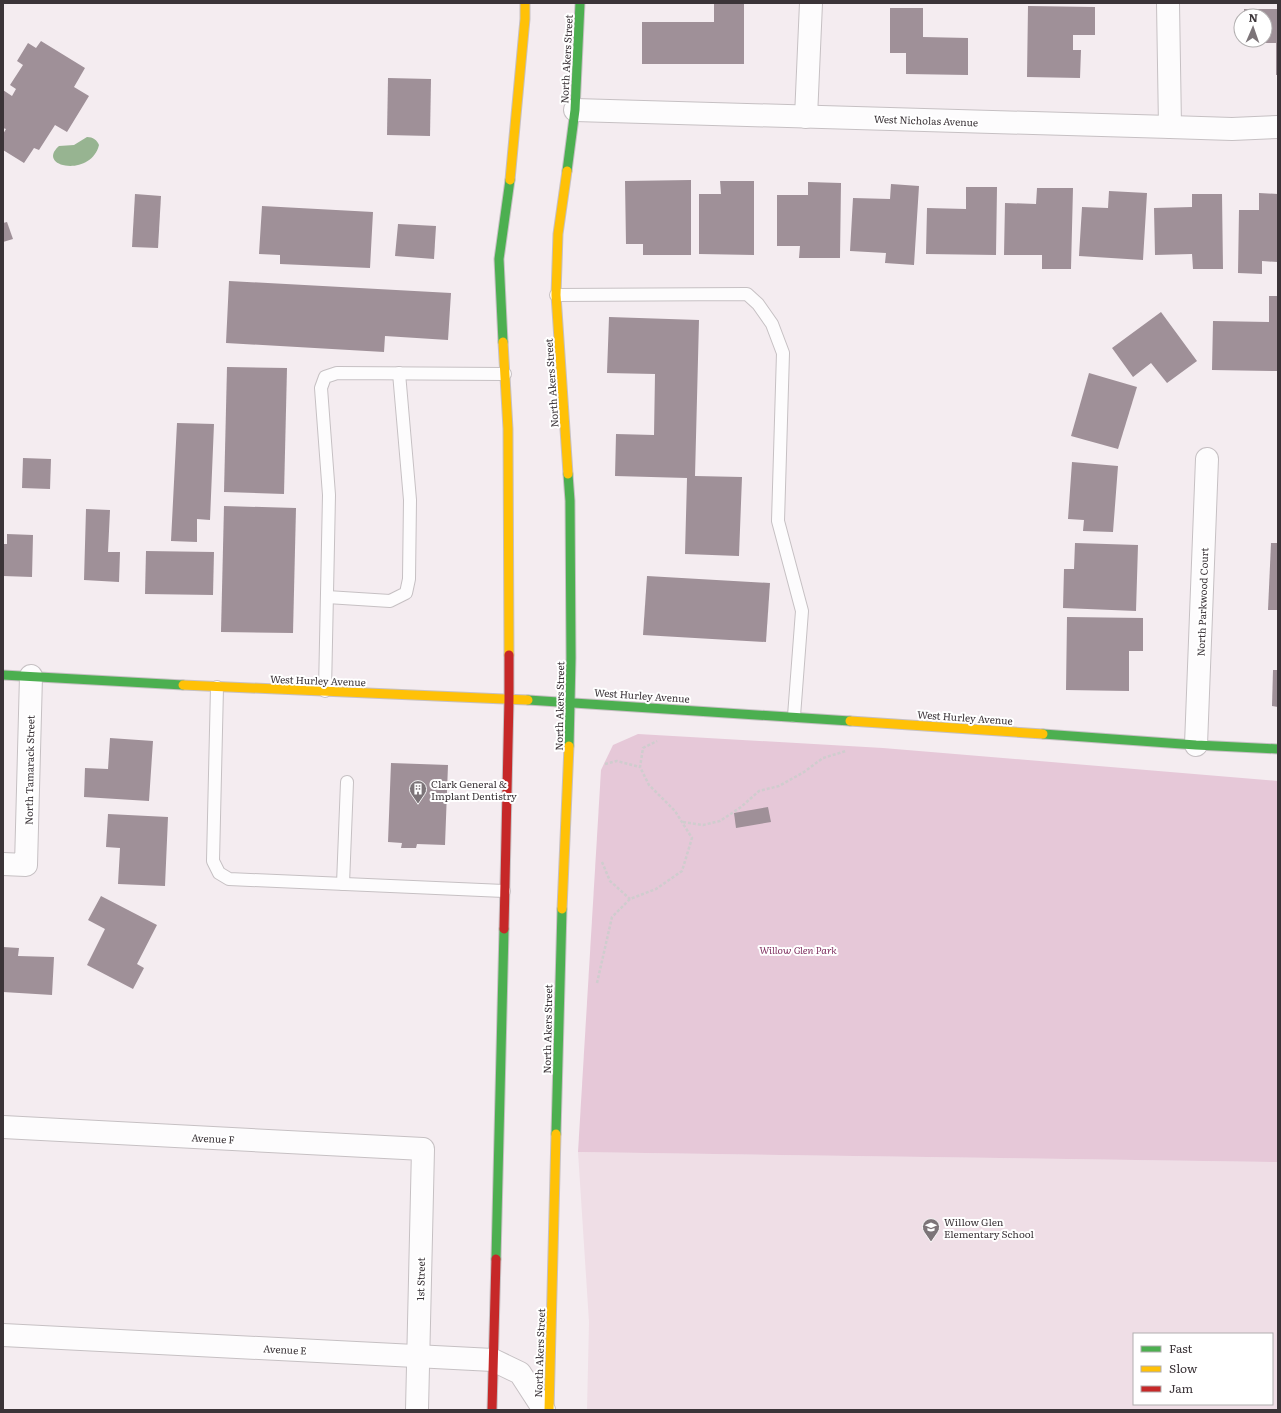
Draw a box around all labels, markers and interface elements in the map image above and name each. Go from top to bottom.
north arrow [1233,8,1273,48]
text: N [1248,9,1258,25]
street label: North Akers Street [556,14,576,104]
street label: West Nicholas Avenue [874,111,978,129]
street label: North Akers Street [540,338,562,428]
street label: North Parkwood Court [1193,547,1211,657]
street label: North Akers Street [551,661,567,751]
street label: West Hurley Avenue [270,671,366,689]
street label: West Hurley Avenue [594,684,690,706]
street label: West Hurley Avenue [917,706,1013,728]
street label: North Tamarack Street [21,715,37,825]
place label: Clark General & Implant Dentistry [431,776,517,803]
building icon: Clark General & Implant Dentistry [408,779,428,804]
park label: Willow Glen Park [759,942,837,957]
street label: North Akers Street [539,984,555,1074]
street label: Avenue F [191,1129,235,1147]
place label: Willow Glen Elementary School [944,1214,1034,1241]
school or university icon: Willow Glen Elementary School [921,1217,941,1242]
street label: 1st Street [412,1257,428,1301]
street label: North Akers Street [530,1308,548,1398]
legend [1133,1333,1273,1405]
text: Fast [1169,1339,1193,1357]
street label: Avenue E [263,1340,307,1358]
text: Slow [1169,1359,1198,1377]
text: Jam [1169,1379,1194,1397]

